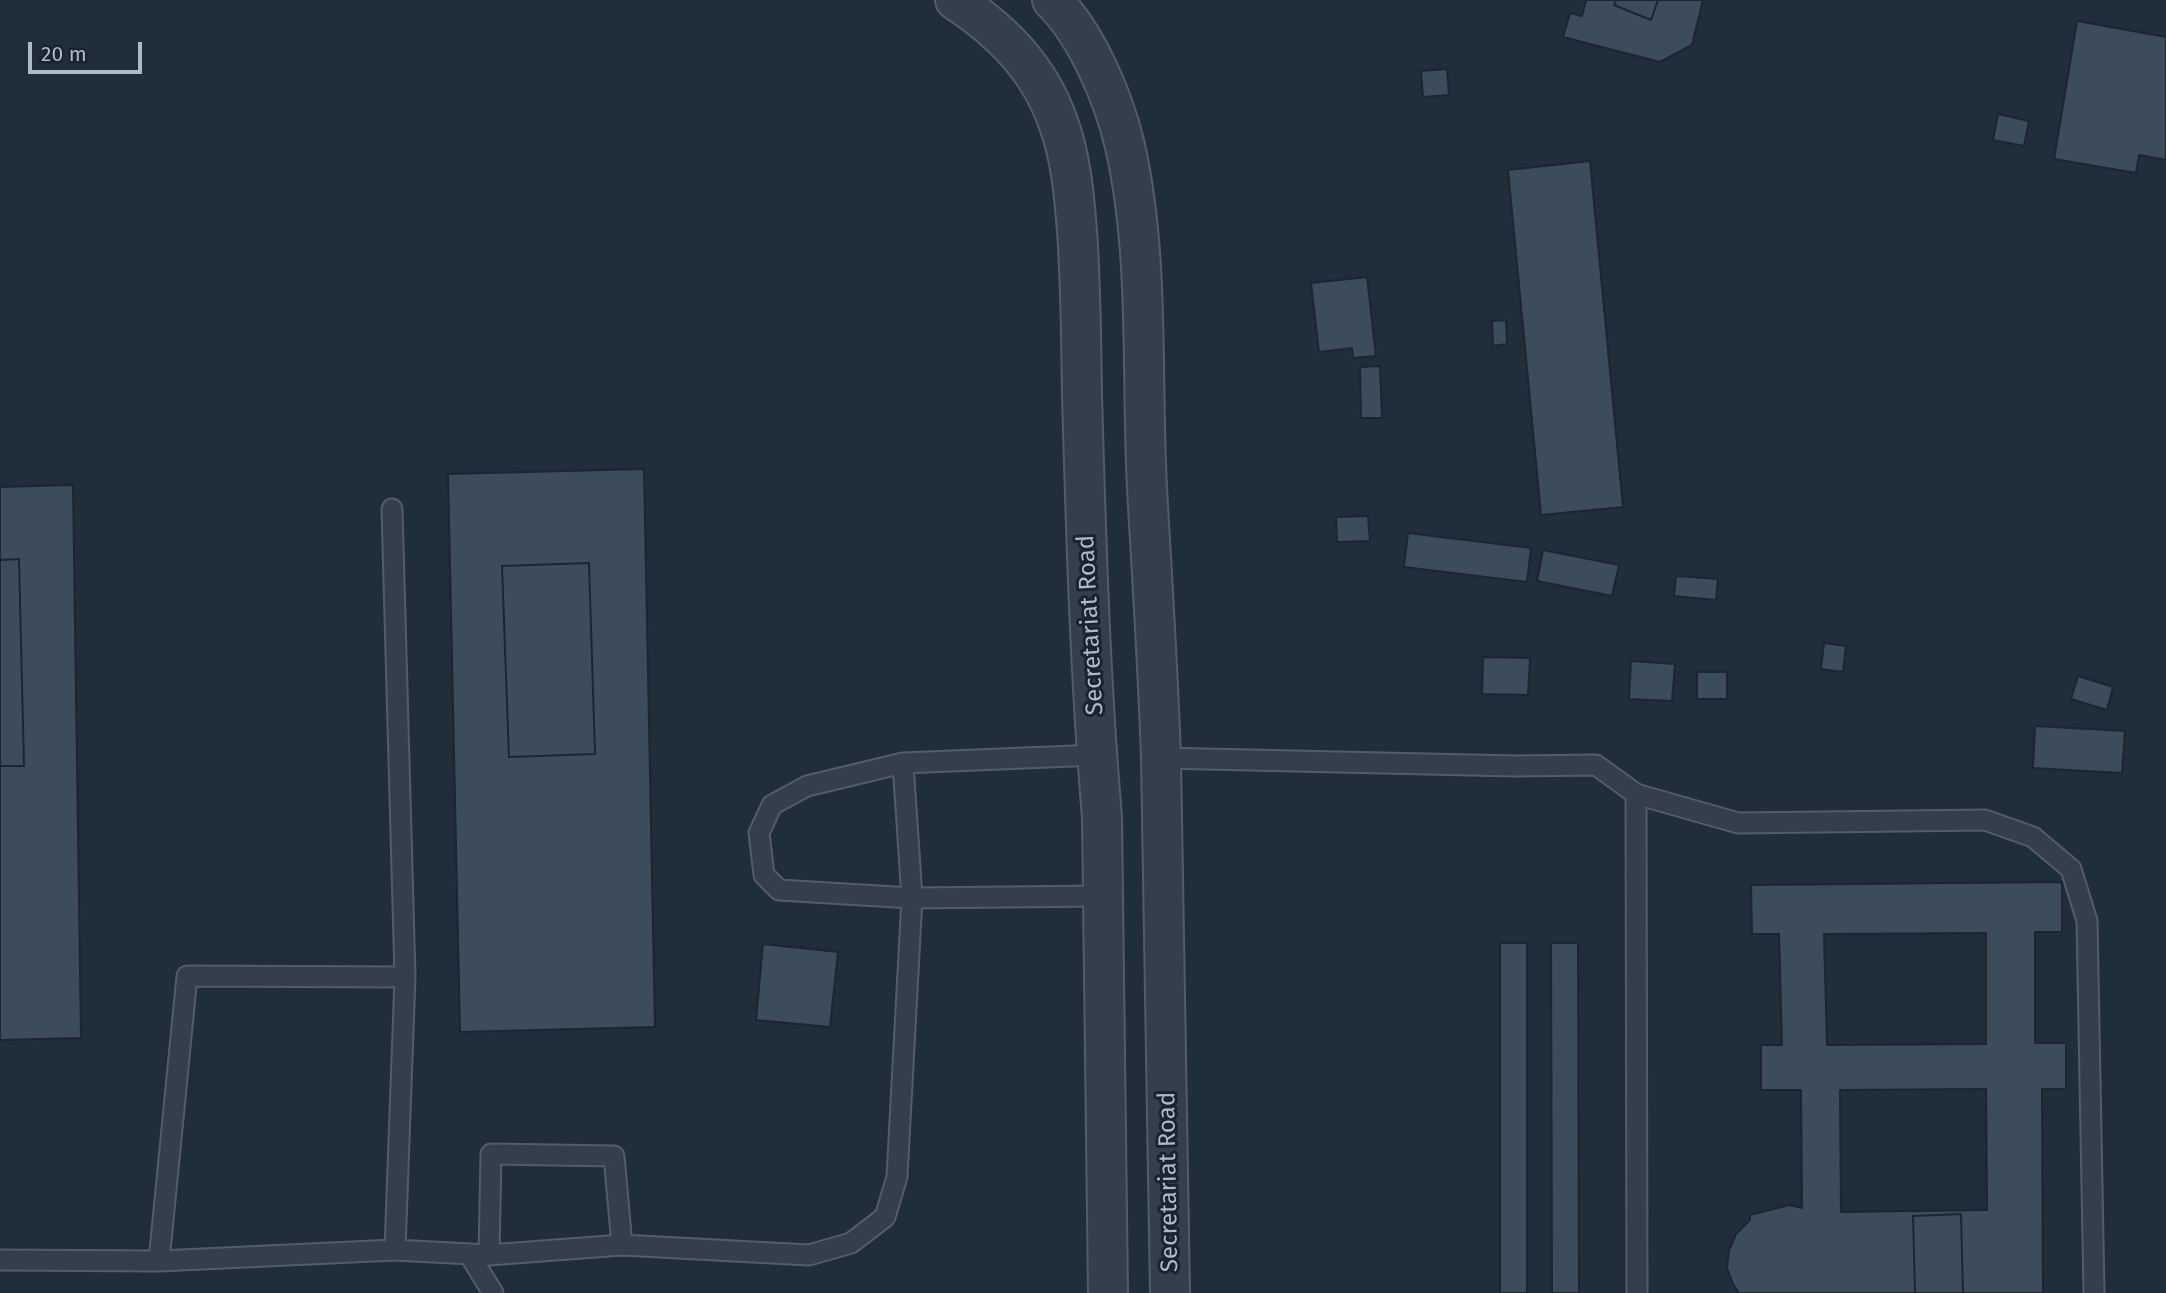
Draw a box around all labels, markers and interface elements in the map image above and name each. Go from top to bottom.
scale bar [32,28,145,72]
text: 20 m [41,41,87,67]
street label: Secretariat Road [1072,534,1110,716]
street label: Secretariat Road [1153,1092,1185,1272]

